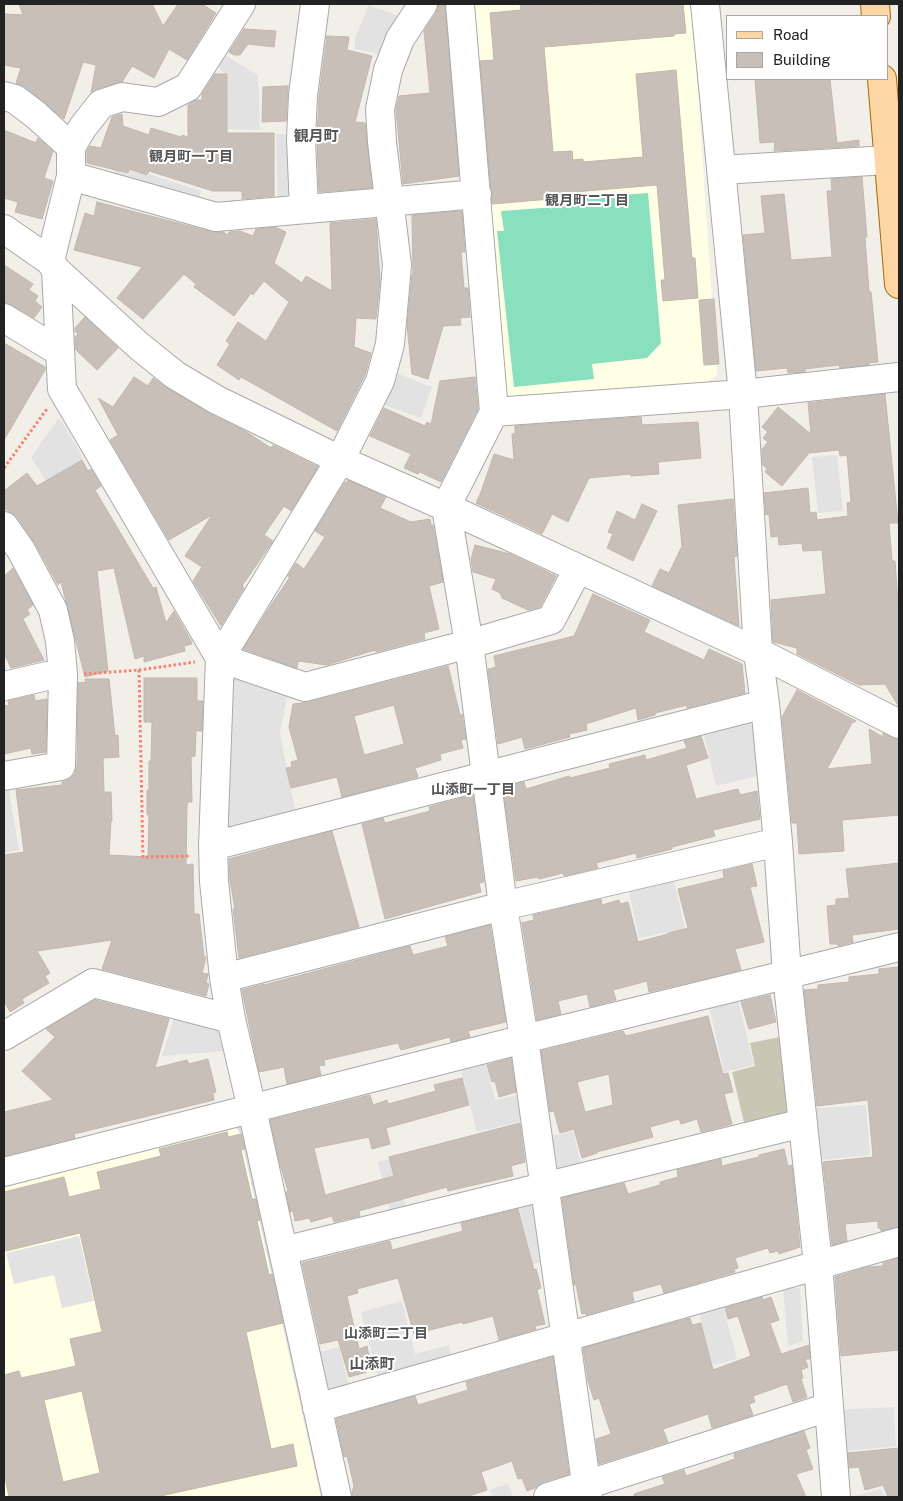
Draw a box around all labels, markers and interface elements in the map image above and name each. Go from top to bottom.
legend [726,15,888,80]
text: Road [773,26,809,43]
text: Building [773,51,831,68]
district label: 観月町 [294,127,338,145]
district label: 観月町一丁目 [149,149,233,165]
district label: 観月町二丁目 [545,193,629,209]
district label: 山添町一丁目 [431,782,515,798]
district label: 山添町二丁目 [344,1326,428,1342]
district label: 山添町 [350,1355,394,1373]

